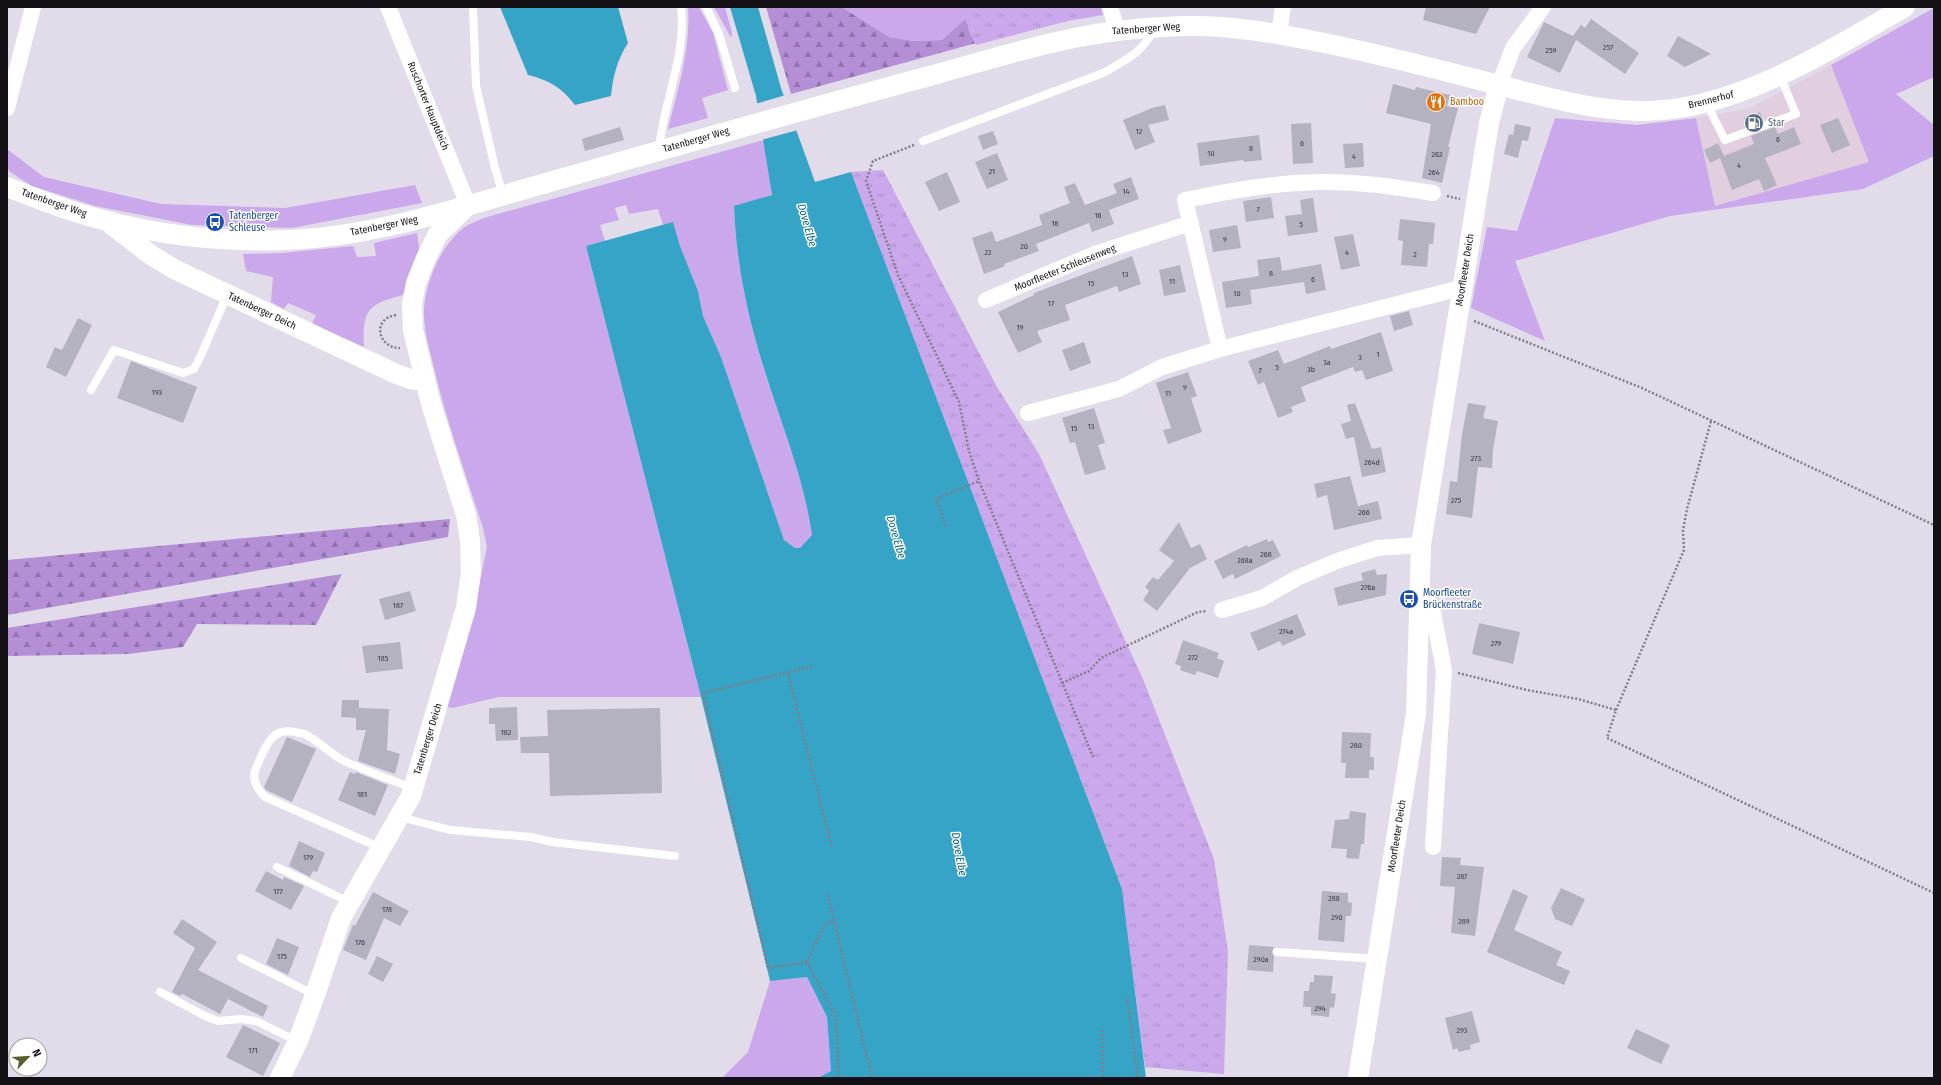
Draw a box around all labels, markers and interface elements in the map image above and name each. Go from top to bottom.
street label: Tatenberger Weg [1112,21,1181,37]
house number: 257 [1603,43,1614,52]
house number: 259 [1546,46,1557,55]
street label: Ruschorter Hauptdeich [405,60,451,152]
street label: Brennerhof [1687,88,1736,111]
restaurant icon: Bamboo [1425,91,1447,113]
place label: Bamboo [1450,96,1484,108]
fuel station icon: Star [1743,112,1765,134]
place label: Star [1768,117,1785,129]
street label: Tatenberger Weg [662,125,731,155]
house number: 12 [1136,127,1143,136]
house number: 6 [1776,135,1780,144]
house number: 6 [1300,139,1304,148]
house number: 8 [1249,144,1253,153]
house number: 10 [1207,149,1215,158]
house number: 262 [1432,150,1443,159]
house number: 4 [1352,152,1356,161]
house number: 4 [1737,161,1741,170]
house number: 21 [989,167,995,176]
house number: 264 [1428,168,1440,177]
street label: Tatenberger Weg [20,186,89,220]
house number: 14 [1123,187,1130,196]
water label: Dove Elbe [795,202,819,248]
house number: 7 [1256,205,1260,214]
place label: Tatenberger Schleuse [229,210,278,234]
bus stop icon: Tatenberger Schleuse [204,211,226,233]
house number: 16 [1094,211,1102,220]
street label: Tatenberger Weg [349,214,419,238]
house number: 18 [1051,219,1059,228]
house number: 5 [1299,220,1303,229]
street label: Moorfleeter Deich [1453,233,1477,307]
house number: 9 [1223,235,1227,244]
street label: Moorfleeter Schleusenweg [1013,242,1118,294]
house number: 20 [1020,242,1028,251]
house number: 22 [984,248,992,257]
house number: 4 [1345,248,1349,257]
house number: 2 [1413,250,1417,259]
house number: 8 [1269,269,1273,278]
house number: 13 [1122,270,1129,279]
house number: 6 [1311,275,1315,284]
house number: 11 [1169,277,1175,286]
house number: 15 [1088,279,1095,288]
house number: 10 [1233,289,1241,298]
street label: Tatenberger Deich [226,290,298,332]
house number: 17 [1048,299,1055,308]
house number: 19 [1016,323,1024,332]
house number: 1 [1376,350,1380,359]
house number: 3 [1358,353,1362,362]
house number: 3a [1323,358,1331,367]
house number: 5 [1275,363,1279,372]
house number: 3b [1307,365,1315,374]
house number: 7 [1258,366,1262,375]
house number: 9 [1183,383,1187,392]
house number: 193 [152,388,163,397]
house number: 11 [1165,389,1171,398]
house number: 13 [1088,422,1095,431]
house number: 15 [1071,424,1078,433]
house number: 273 [1471,454,1482,463]
house number: 264d [1364,458,1380,467]
house number: 275 [1451,496,1461,505]
house number: 266 [1358,508,1370,517]
water label: Dove Elbe [884,514,908,560]
house number: 268 [1260,550,1272,559]
house number: 268a [1237,556,1253,565]
house number: 276a [1361,583,1375,592]
place label: Moorfleeter Brückenstraße [1423,587,1482,611]
bus stop icon: Moorfleeter Brückenstraße [1398,588,1420,610]
house number: 187 [393,601,404,610]
house number: 274a [1279,627,1293,636]
house number: 279 [1491,639,1501,648]
house number: 272 [1188,653,1199,662]
house number: 185 [378,654,389,663]
street label: Tatenberger Deich [411,702,445,776]
house number: 182 [501,728,512,737]
house number: 280 [1350,741,1362,750]
house number: 181 [357,790,367,799]
street label: Moorfleeter Deich [1385,799,1409,873]
water label: Dove Elbe [949,831,969,877]
house number: 179 [303,853,313,862]
house number: 287 [1457,872,1468,881]
house number: 177 [273,887,284,896]
house number: 288 [1328,894,1340,903]
house number: 178 [382,905,392,914]
house number: 290 [1331,913,1343,922]
house number: 289 [1458,917,1470,926]
house number: 176 [355,938,365,947]
house number: 175 [277,952,287,961]
house number: 290a [1253,955,1269,964]
house number: 294 [1314,1004,1326,1013]
house number: 293 [1457,1026,1468,1035]
north arrow [8,1037,48,1077]
house number: 171 [248,1046,258,1055]
text: N [29,1047,44,1059]

